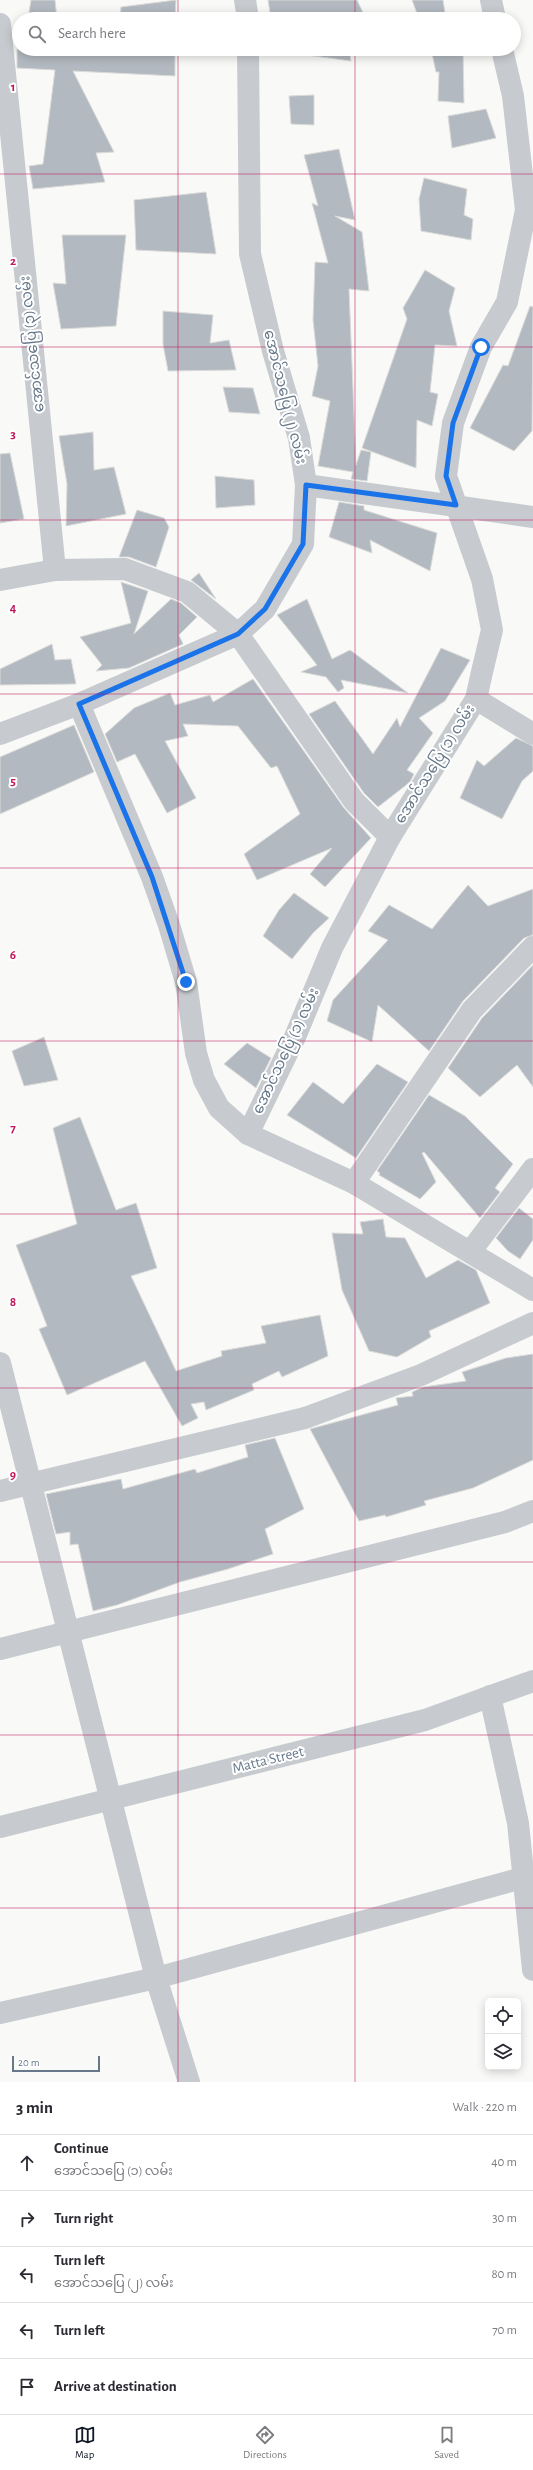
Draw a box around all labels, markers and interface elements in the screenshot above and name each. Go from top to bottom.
search box [12,12,521,56]
icon: search [26,23,48,45]
text: Search here [58,26,126,41]
text: 1 [11,81,15,94]
text: 2 [10,255,16,268]
street label: အောင်သပြေ (၃) လမ်း [14,275,51,413]
street label: အောင်သပြေ (၂) လမ်း [257,328,312,467]
route start [472,338,490,356]
text: 3 [10,428,16,441]
text: 4 [10,602,17,615]
street label: အောင်သပြေ (၁) လမ်း [390,700,481,828]
text: 5 [10,775,16,788]
text: 6 [10,949,16,962]
route end [177,973,195,991]
street label: အောင်သပြေ (၁) လမ်း [248,984,325,1118]
text: 7 [10,1122,16,1135]
text: 8 [10,1296,16,1309]
text: 9 [10,1469,16,1482]
street label: Matta Street [231,1744,305,1776]
map controls [485,1998,521,2070]
button: locate [485,1998,521,2034]
button: layers [485,2034,521,2070]
scale bar [12,2054,100,2073]
text: 20 m [18,2057,39,2068]
text: 3 min [16,2099,53,2116]
text: Walk · 220 m [452,2101,517,2114]
text: Continue [54,2141,109,2156]
icon: ahead [16,2152,38,2174]
text: 40 m [491,2156,517,2169]
text: အောင်သပြေ (၁) လမ်း [54,2165,173,2178]
icon: right [16,2208,38,2230]
text: Turn right [54,2211,113,2226]
text: 30 m [492,2212,517,2225]
text: Turn left [54,2253,105,2268]
icon: left [16,2264,38,2286]
text: 80 m [491,2268,517,2281]
text: အောင်သပြေ (၂) လမ်း [54,2277,173,2290]
icon: left [16,2320,38,2342]
text: Turn left [54,2323,105,2338]
text: 70 m [492,2324,517,2337]
icon: arrive [16,2376,38,2398]
text: Arrive at destination [54,2379,177,2394]
tab: Map [74,2424,96,2461]
tab: Directions [243,2424,287,2461]
tab: Saved [434,2424,459,2461]

